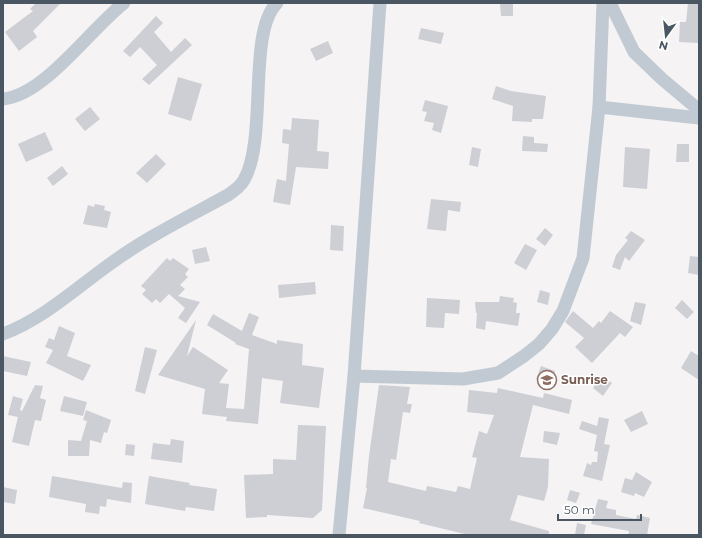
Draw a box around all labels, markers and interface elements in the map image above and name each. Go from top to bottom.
north arrow [646,16,686,56]
text: N [657,38,670,54]
school or university icon: Sunrise [536,369,558,391]
place label: Sunrise [561,372,608,387]
scale bar [558,496,641,522]
text: 50 m [564,502,595,517]

